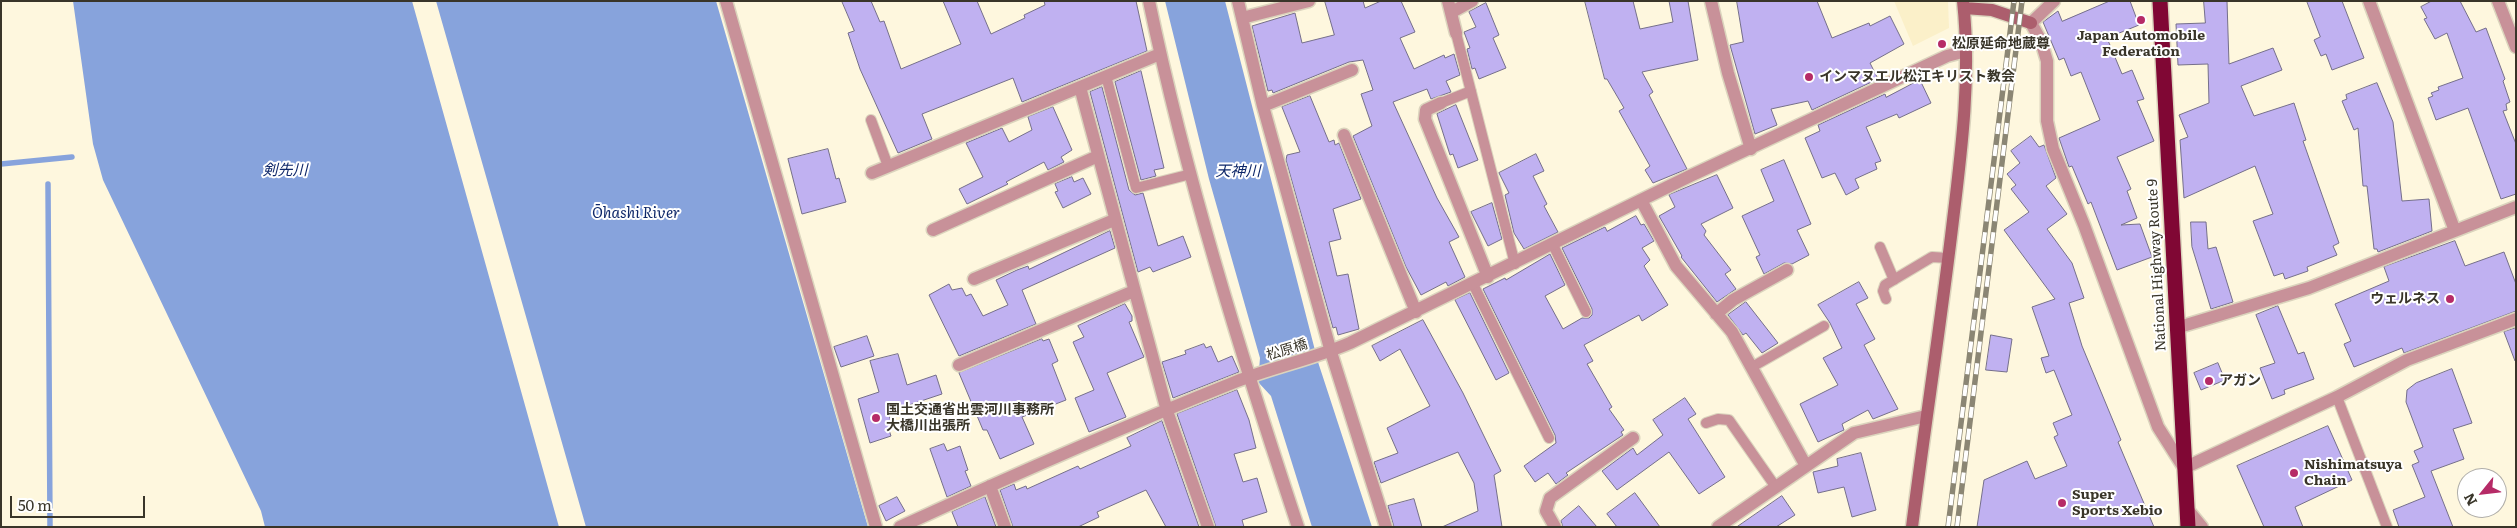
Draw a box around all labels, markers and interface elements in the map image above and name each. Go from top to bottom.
marker: Japan Automobile Federation [2135,14,2147,26]
place label: Japan Automobile Federation [2077,28,2205,60]
place label: 松原延命地蔵尊 [1952,36,2050,52]
marker: 松原延命地蔵尊 [1936,38,1948,50]
place label: インマヌエル松江キリスト教会 [1819,69,2015,85]
marker: インマヌエル松江キリスト教会 [1803,71,1815,83]
water label: 剣先川 [263,162,307,180]
water label: 天神川 [1216,163,1260,181]
street label: National Highway Route 9 [2144,178,2170,352]
water label: Ōhashi River [592,205,680,223]
place label: ウェルネス [2370,291,2440,307]
marker: ウェルネス [2444,293,2456,305]
street label: 松原橋 [1264,336,1310,364]
place label: アガン [2219,373,2261,389]
marker: アガン [2203,375,2215,387]
place label: 国土交通省出雲河川事務所 大橋川出張所 [886,402,1054,434]
marker: 国土交通省出雲河川事務所 大橋川出張所 [870,412,882,424]
place label: Nishimatsuya Chain [2304,457,2402,490]
marker: Nishimatsuya Chain [2288,467,2300,479]
north arrow [2457,468,2507,518]
scale bar [12,486,148,518]
place label: Super Sports Xebio [2072,487,2163,520]
text: N [2458,490,2481,510]
text: 50 m [18,493,52,516]
marker: Super Sports Xebio [2056,497,2068,509]

